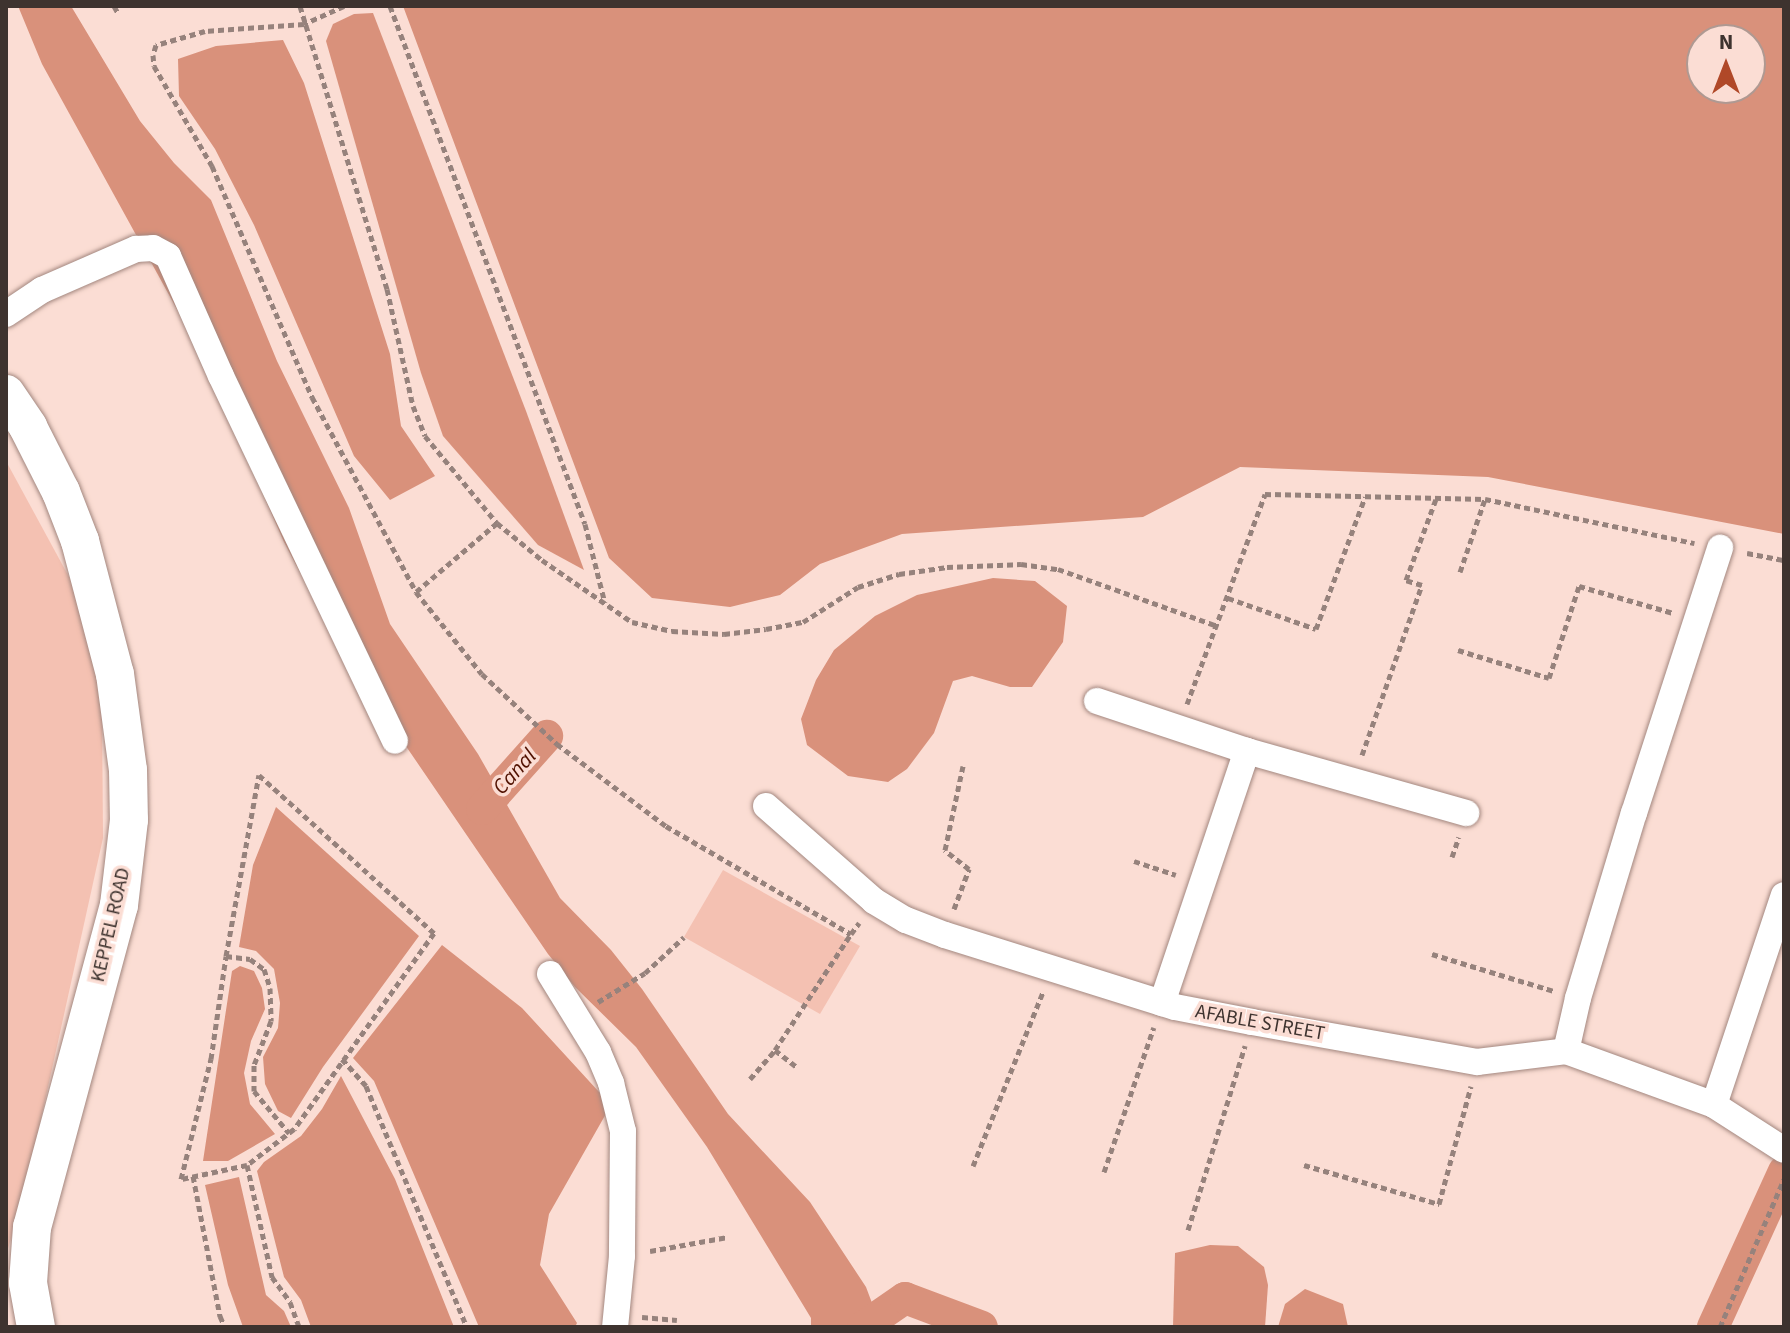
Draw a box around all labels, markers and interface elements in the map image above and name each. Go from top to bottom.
north arrow [1686,24,1766,104]
text: N [1719,26,1733,58]
water label: Canal [488,744,542,800]
street label: KEPPEL ROAD [86,865,136,985]
street label: AFABLE STREET [1193,1000,1327,1046]

